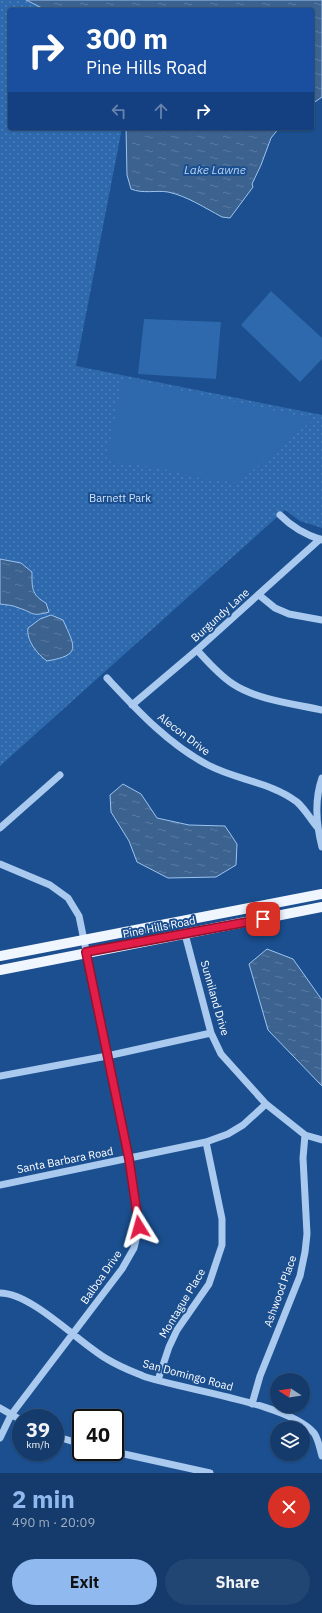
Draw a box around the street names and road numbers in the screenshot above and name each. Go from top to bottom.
street label: Burgundy Lane [188,585,252,645]
street label: Alecon Drive [155,710,213,758]
street label: Pine Hills Road [121,913,197,941]
street label: Sunniland Drive [198,959,232,1037]
street label: Santa Barbara Road [16,1144,114,1176]
street label: Balboa Drive [77,1247,125,1307]
street label: Ashwood Place [261,1253,299,1329]
street label: Montague Place [156,1266,208,1340]
street label: San Domingo Road [141,1356,235,1394]

